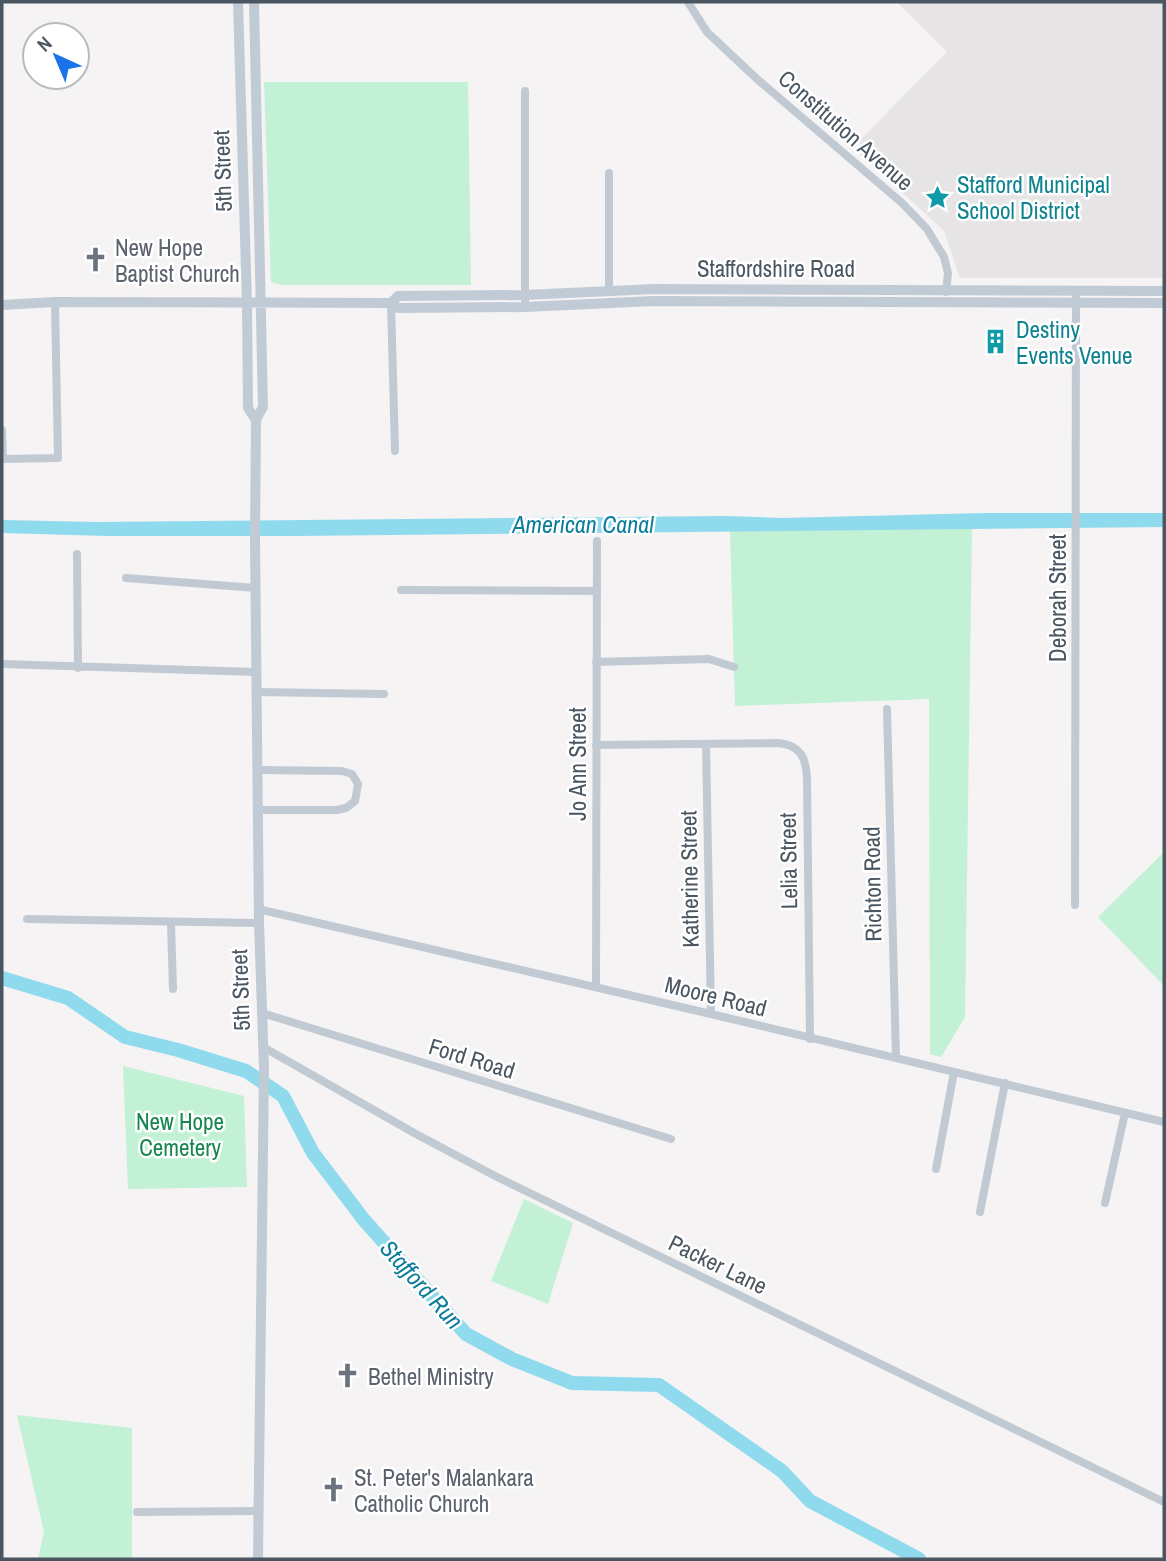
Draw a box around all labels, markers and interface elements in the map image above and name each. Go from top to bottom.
north arrow [21,21,91,91]
text: N [31,31,57,57]
street label: Constitution Avenue [772,63,920,197]
street label: 5th Street [205,130,239,212]
place label: Stafford Municipal School District [957,169,1110,226]
place icon: Stafford Municipal School District [923,183,951,211]
place label: New Hope Baptist Church [115,232,240,289]
church icon: New Hope Baptist Church [81,246,109,274]
street label: Staffordshire Road [697,253,855,284]
place label: Destiny Events Venue [1016,314,1132,371]
building icon: Destiny Events Venue [982,328,1010,356]
water label: American Canal [511,508,654,540]
street label: Deborah Street [1042,534,1073,662]
street label: Jo Ann Street [562,707,593,821]
street label: Katherine Street [672,810,706,948]
street label: Lelia Street [772,813,804,909]
street label: Richton Road [855,826,889,942]
street label: 5th Street [223,949,257,1031]
street label: Moore Road [662,968,770,1024]
street label: Ford Road [425,1030,519,1086]
park label: New Hope Cemetery [136,1106,224,1163]
street label: Packer Lane [664,1227,772,1301]
water label: Stafford Run [373,1232,471,1336]
place label: Bethel Ministry [368,1361,494,1392]
church icon: Bethel Ministry [334,1362,362,1390]
place label: St. Peter's Malankara Catholic Church [354,1462,534,1519]
church icon: St. Peter's Malankara Catholic Church [320,1476,348,1504]

